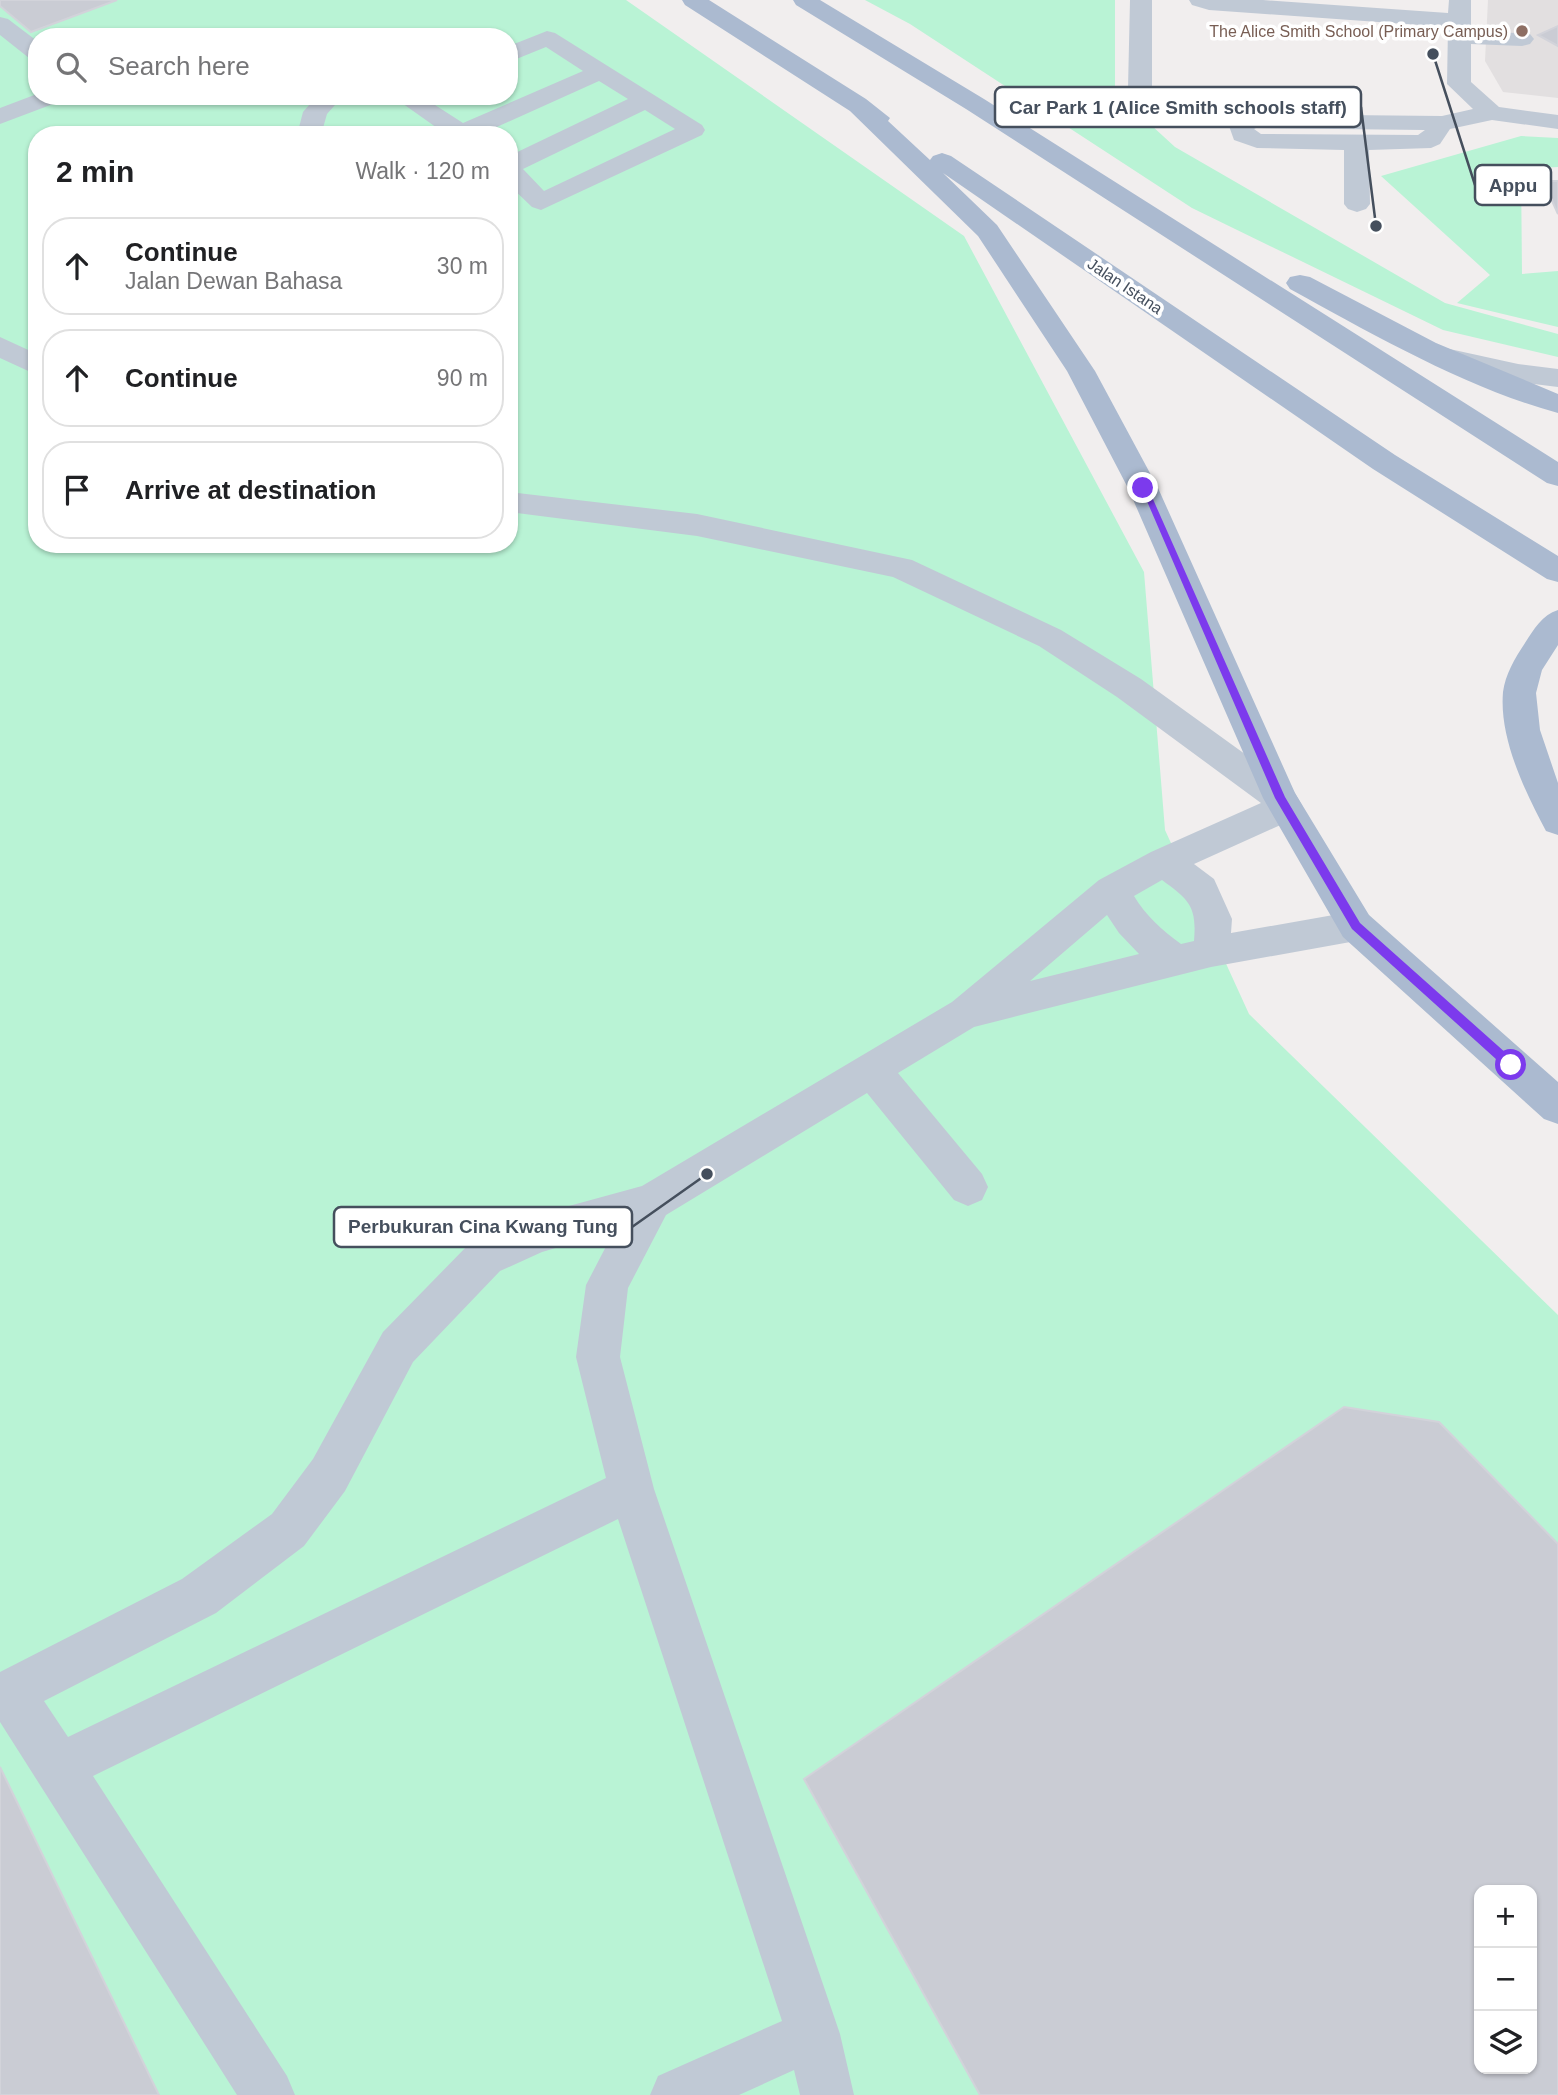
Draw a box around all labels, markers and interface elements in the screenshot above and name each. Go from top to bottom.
place label: The Alice Smith School (Primary Campus) [1209,23,1508,40]
marker: The Alice Smith School (Primary Campus) [1514,23,1530,39]
search box [28,28,518,105]
icon: search [52,48,90,86]
text: Search here [108,51,250,81]
callout: Car Park 1 (Alice Smith schools staff) [995,87,1361,127]
text: Car Park 1 (Alice Smith schools staff) [1009,97,1347,118]
text: 2 min [56,155,134,188]
text: Walk · 120 m [355,158,490,184]
callout: Appu [1475,165,1551,205]
text: Appu [1489,175,1537,196]
text: Continue [125,237,238,267]
icon: ahead [58,247,96,285]
text: 30 m [437,253,488,279]
street label: Jalan Istana [1084,255,1166,317]
text: Jalan Dewan Bahasa [125,268,342,294]
icon: ahead [58,359,96,397]
text: Continue [125,363,238,393]
text: 90 m [437,365,488,391]
icon: arrive [58,471,96,509]
route end [1127,472,1158,503]
text: Arrive at destination [125,475,376,505]
route start [1495,1049,1526,1080]
callout: Perbukuran Cina Kwang Tung [334,1207,632,1247]
text: Perbukuran Cina Kwang Tung [348,1216,618,1237]
map controls [1474,1885,1537,2074]
button: + [1474,1885,1537,1948]
button: − [1474,1948,1537,2011]
button: layers [1474,2011,1537,2074]

